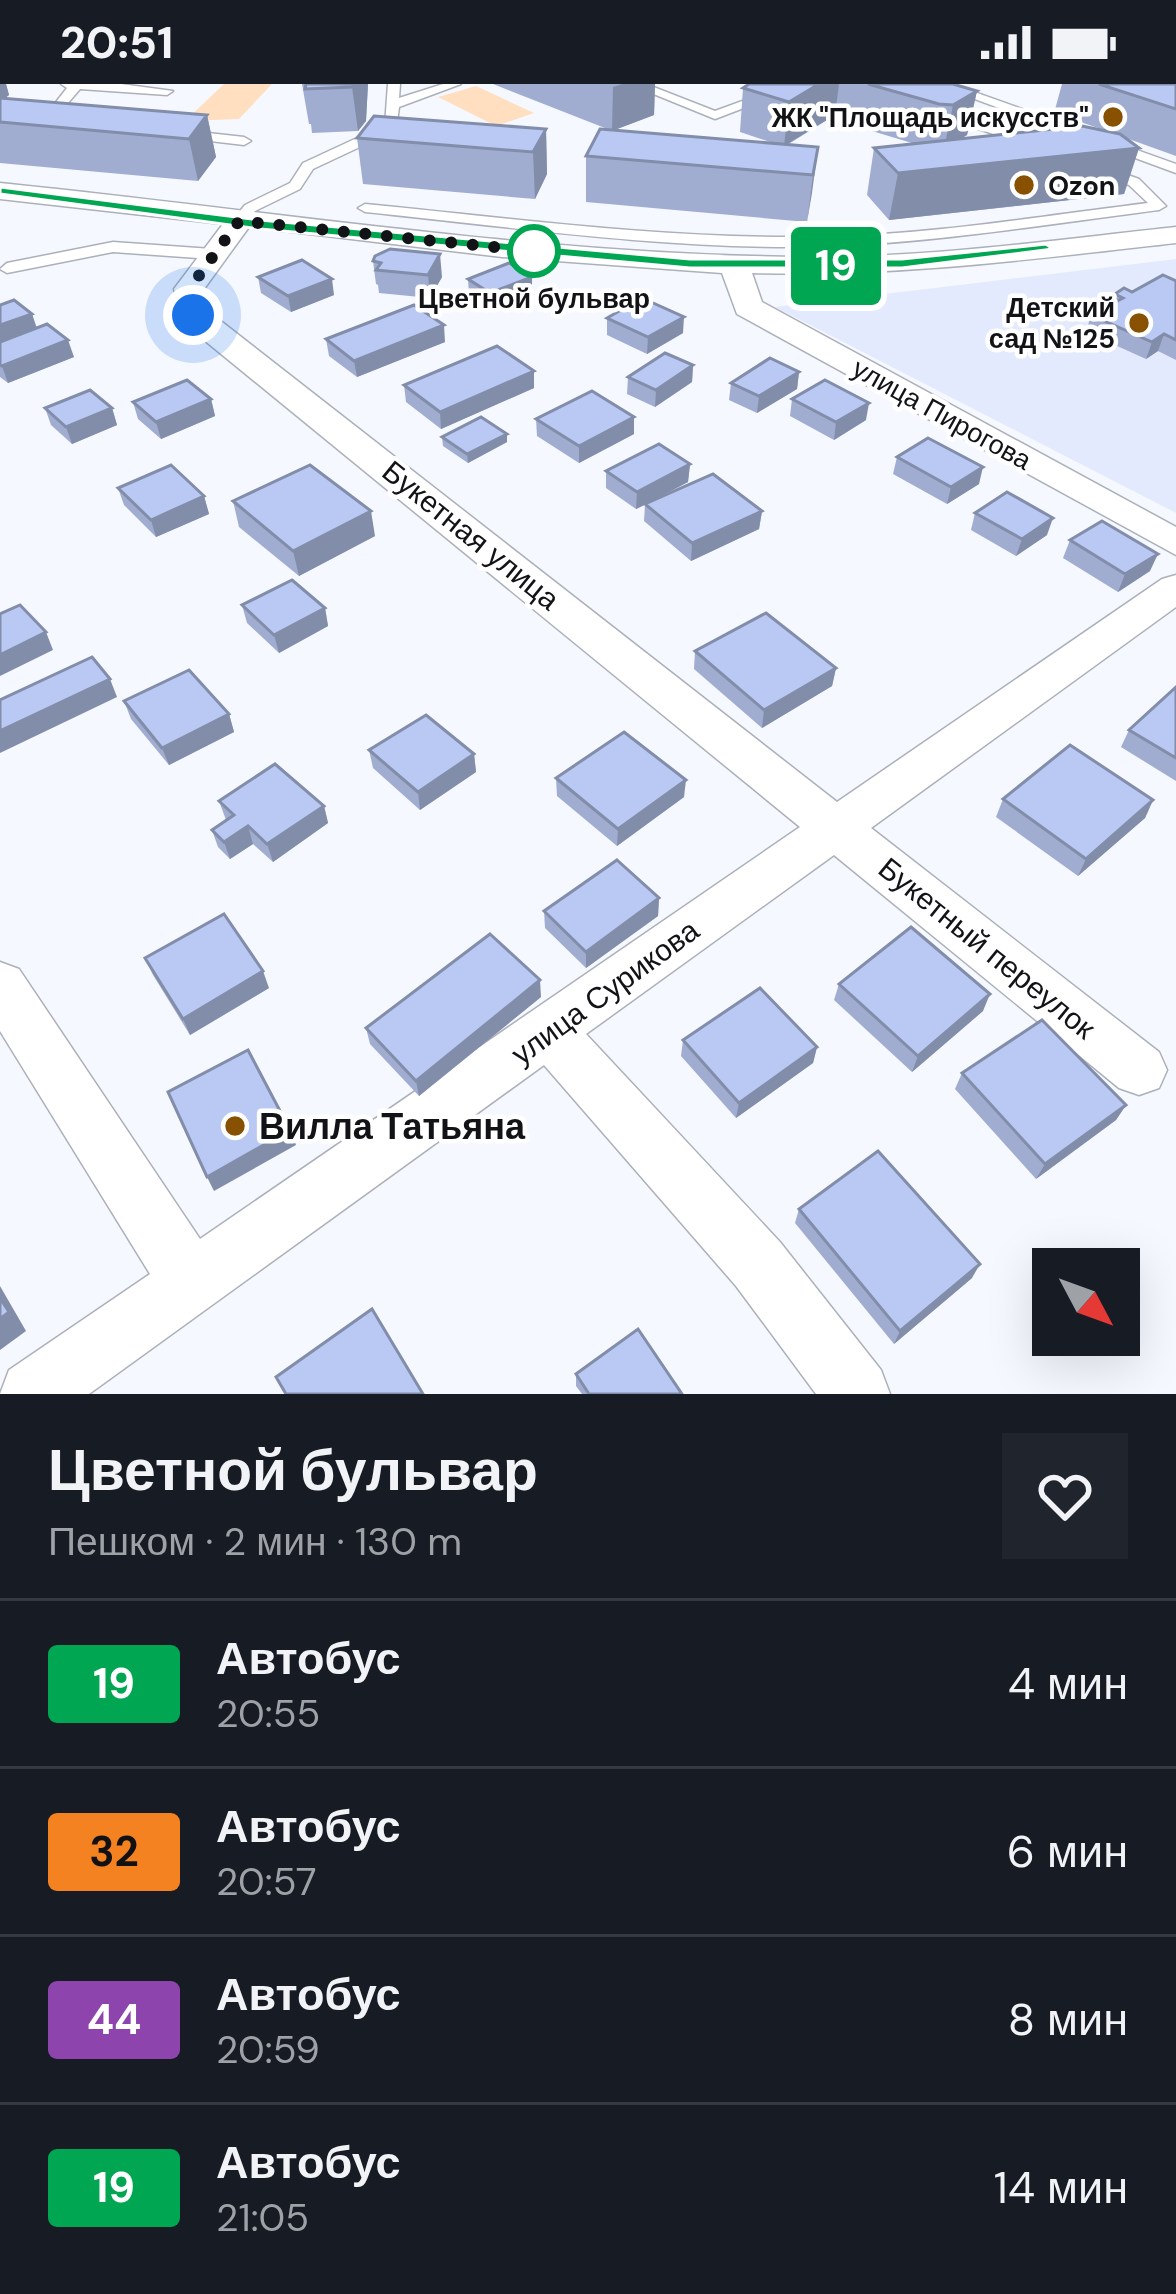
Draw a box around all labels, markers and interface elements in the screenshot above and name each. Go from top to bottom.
text: 20:51 [60,13,173,72]
place label: ЖК "Площадь искусств" [771,100,1089,135]
marker: ЖК "Площадь искусств" [1100,104,1126,130]
place label: Ozon [1048,168,1116,203]
marker: Ozon [1011,172,1037,198]
marker: Цветной бульвар [509,226,559,276]
line badge: 19 [782,227,890,305]
text: 19 [815,238,857,293]
place label: Цветной бульвар [418,281,650,316]
your location [163,285,223,345]
place label: Детский сад №125 [989,290,1115,356]
marker: Детский сад №125 [1126,310,1152,336]
street label: улица Пирогова [846,350,1038,478]
street label: Букетная улица [374,452,568,619]
street label: Букетный переулок [871,849,1104,1048]
street label: улица Сурикова [503,911,707,1073]
place label: Вилла Татьяна [259,1103,526,1150]
marker: Вилла Татьяна [222,1113,248,1139]
north arrow [1032,1248,1140,1356]
map controls [1032,1248,1140,1356]
text: Цветной бульвар [48,1433,538,1508]
button: heart [1002,1433,1128,1559]
text: Пешком · 2 мин · 130 m [48,1516,462,1567]
text: Автобус [216,1629,401,1688]
text: 4 мин [1008,1654,1128,1713]
text: 19 [93,1656,135,1711]
text: 20:55 [216,1688,320,1739]
text: Автобус [216,1797,401,1856]
text: 6 мин [1007,1822,1128,1881]
text: 32 [89,1824,139,1879]
text: 20:57 [216,1856,317,1907]
text: Автобус [216,1965,401,2024]
text: 8 мин [1008,1990,1128,2049]
text: 44 [87,1992,141,2047]
text: 20:59 [216,2024,320,2075]
text: Автобус [216,2133,401,2192]
text: 14 мин [994,2158,1128,2217]
text: 19 [93,2160,135,2215]
text: 21:05 [216,2192,309,2243]

